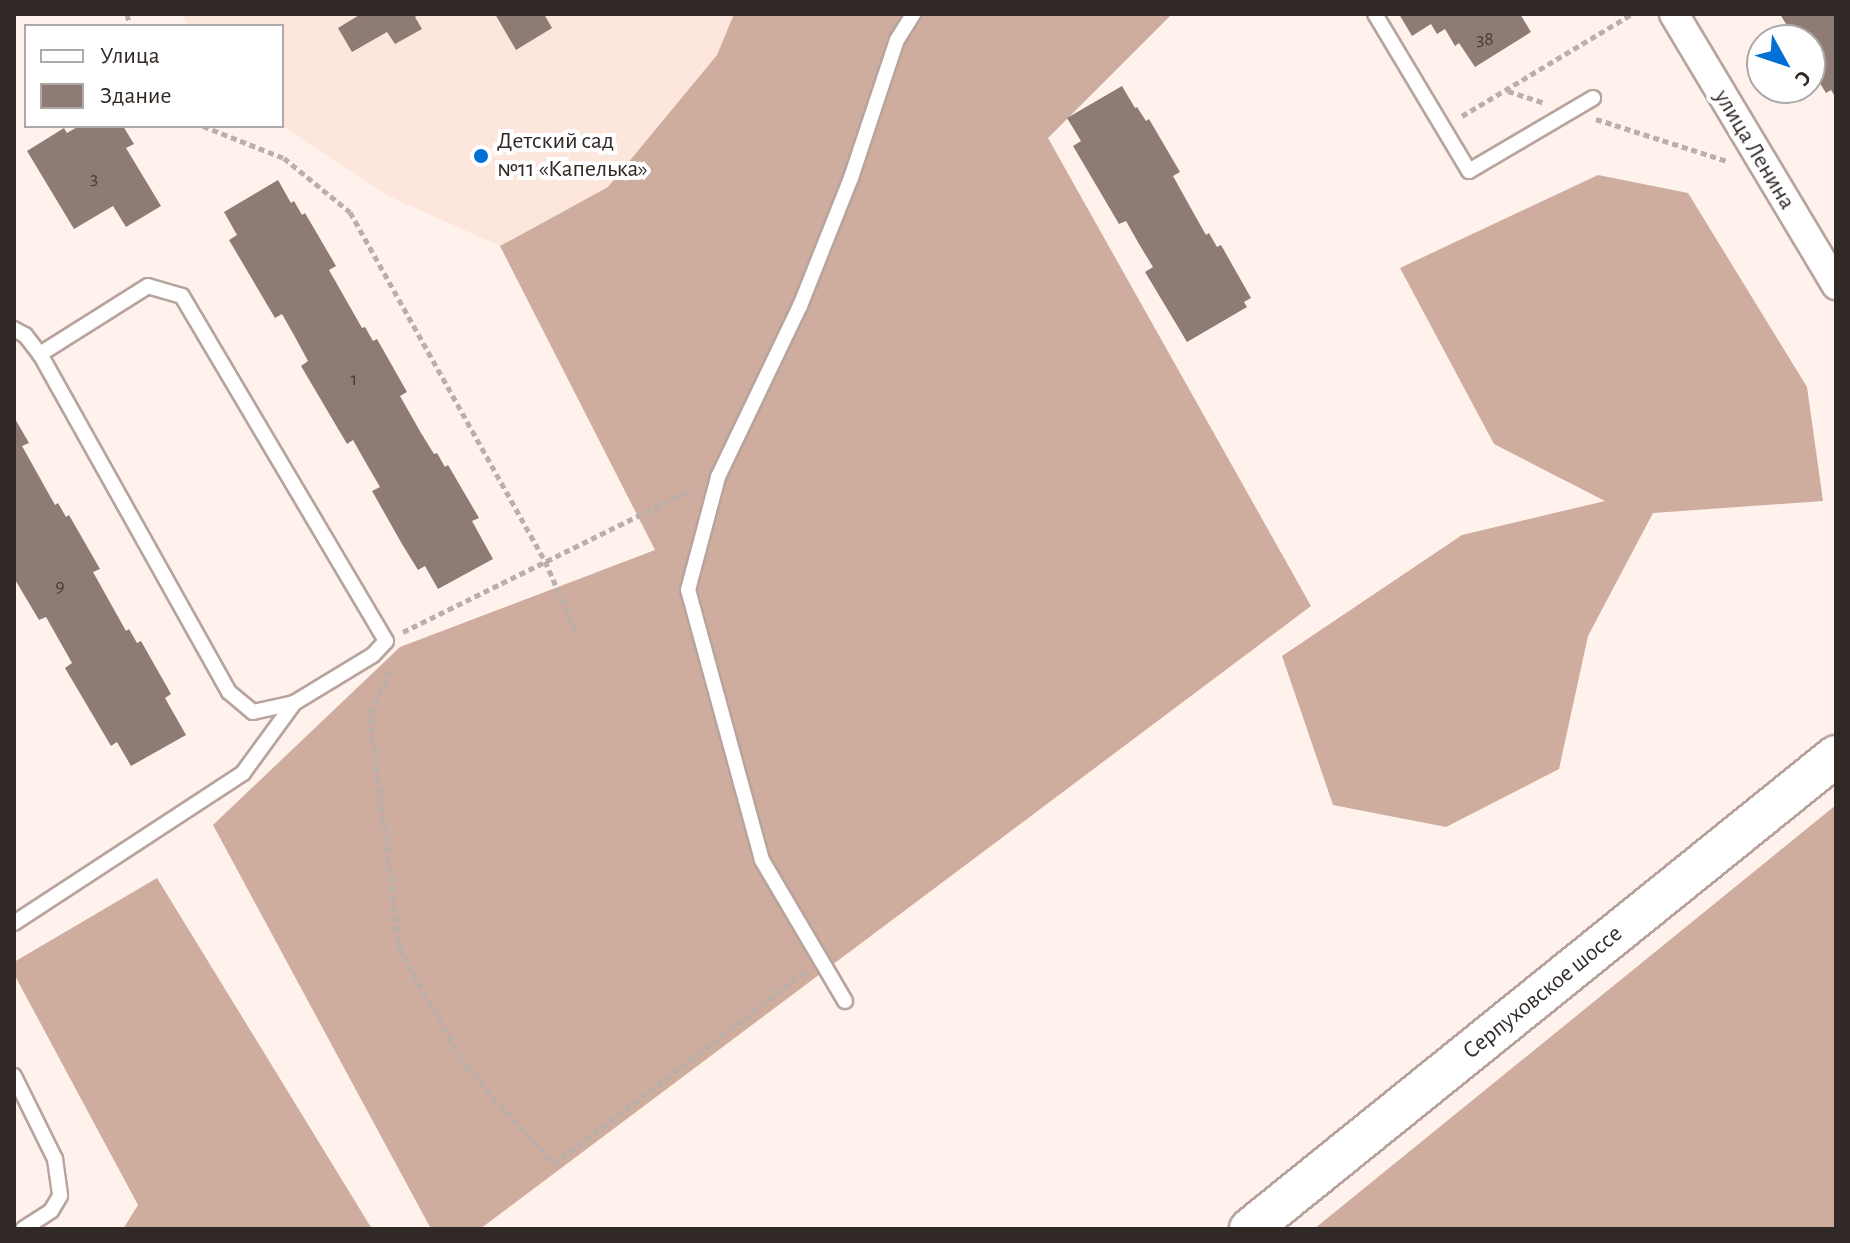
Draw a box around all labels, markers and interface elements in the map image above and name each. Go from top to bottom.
legend [24,24,284,128]
north arrow [1746,24,1826,104]
house number: 38 [1476,27,1494,51]
text: Улица [100,44,160,68]
text: С [1791,66,1815,90]
text: Здание [100,84,171,108]
street label: улица Ленина [1707,85,1801,215]
place label: Детский сад №11 «Капелька» [497,128,648,184]
marker: Детский сад №11 «Капелька» [472,147,490,165]
house number: 3 [90,166,98,190]
house number: 1 [351,367,357,391]
house number: 9 [55,574,65,598]
street label: Серпуховское шоссе [1457,920,1629,1066]

